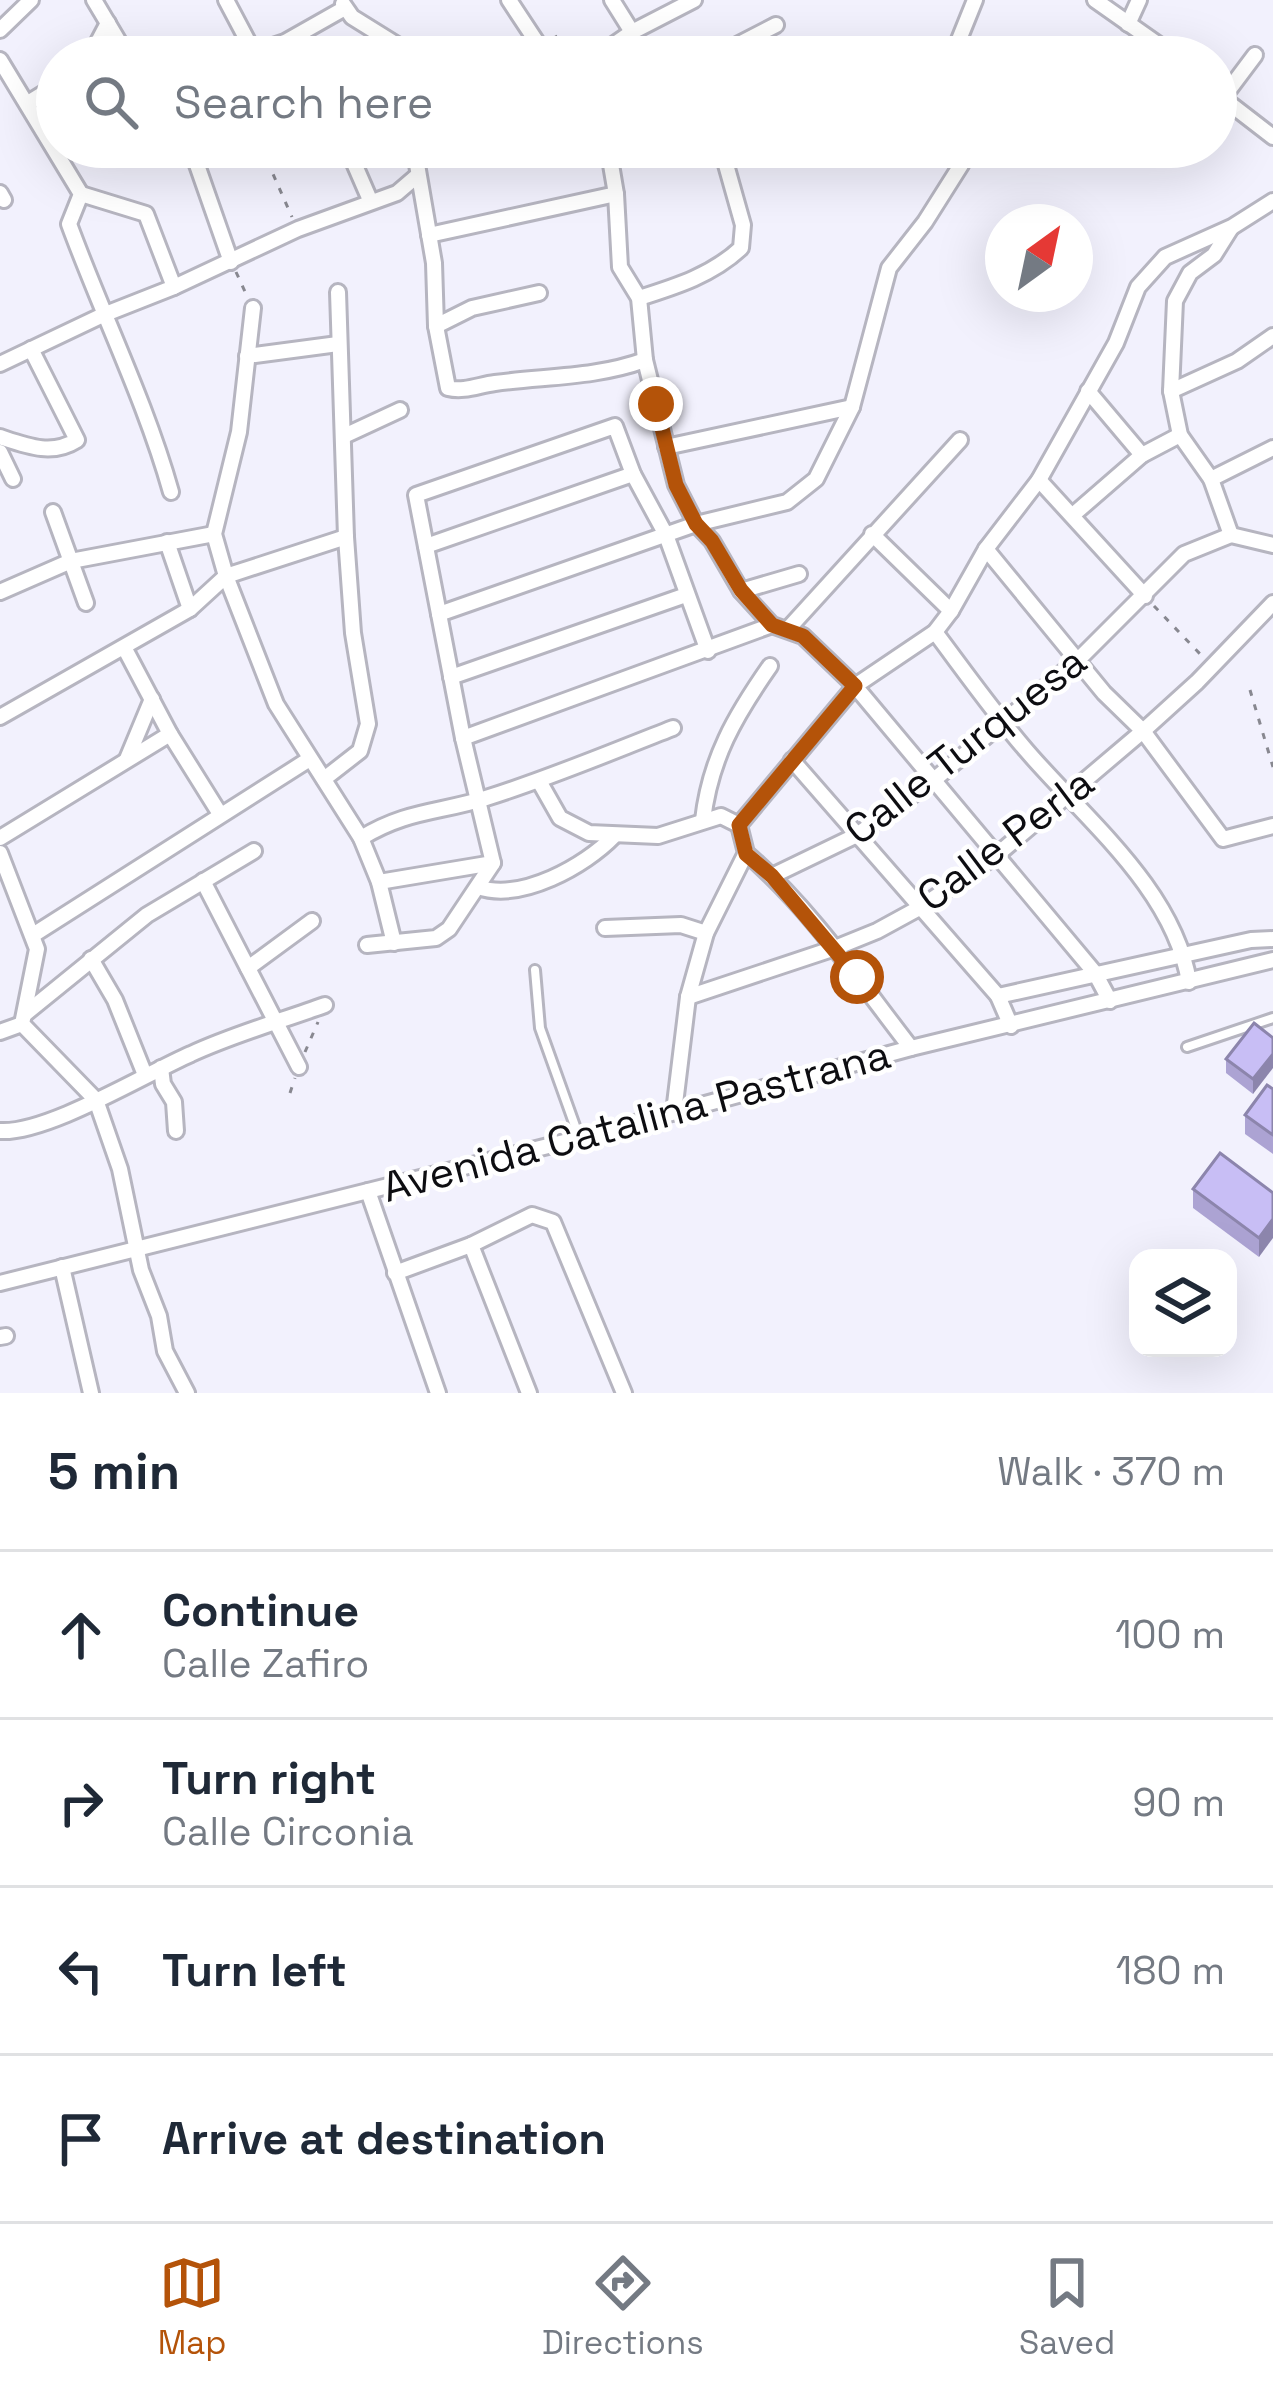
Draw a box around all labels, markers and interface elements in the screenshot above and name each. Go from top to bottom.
search box [36,36,1237,168]
icon: search [78,69,144,135]
text: Search here [174,74,433,131]
north arrow [985,204,1093,312]
route end [629,377,683,431]
street label: Calle Turquesa [834,635,1097,856]
street label: Calle Perla [907,756,1104,923]
route start [830,950,884,1004]
street label: Avenida Catalina Pastrana [376,1027,896,1214]
map controls [1129,1249,1237,1357]
button: layers [1129,1249,1237,1357]
text: 5 min [48,1439,180,1504]
text: Walk · 370 m [997,1447,1225,1496]
text: Continue [162,1582,359,1639]
icon: ahead [48,1602,114,1668]
text: 100 m [1115,1610,1225,1659]
text: Calle Zafiro [162,1639,369,1688]
text: Turn right [162,1750,376,1807]
icon: right [48,1770,114,1836]
text: 90 m [1133,1778,1225,1827]
text: Calle Circonia [162,1807,414,1856]
icon: left [48,1938,114,2004]
text: Turn left [162,1942,347,1999]
text: 180 m [1116,1946,1225,1995]
icon: arrive [48,2106,114,2172]
text: Arrive at destination [162,2110,606,2167]
tab: Map [158,2250,226,2364]
tab: Directions [542,2250,704,2364]
tab: Saved [1019,2250,1115,2364]

